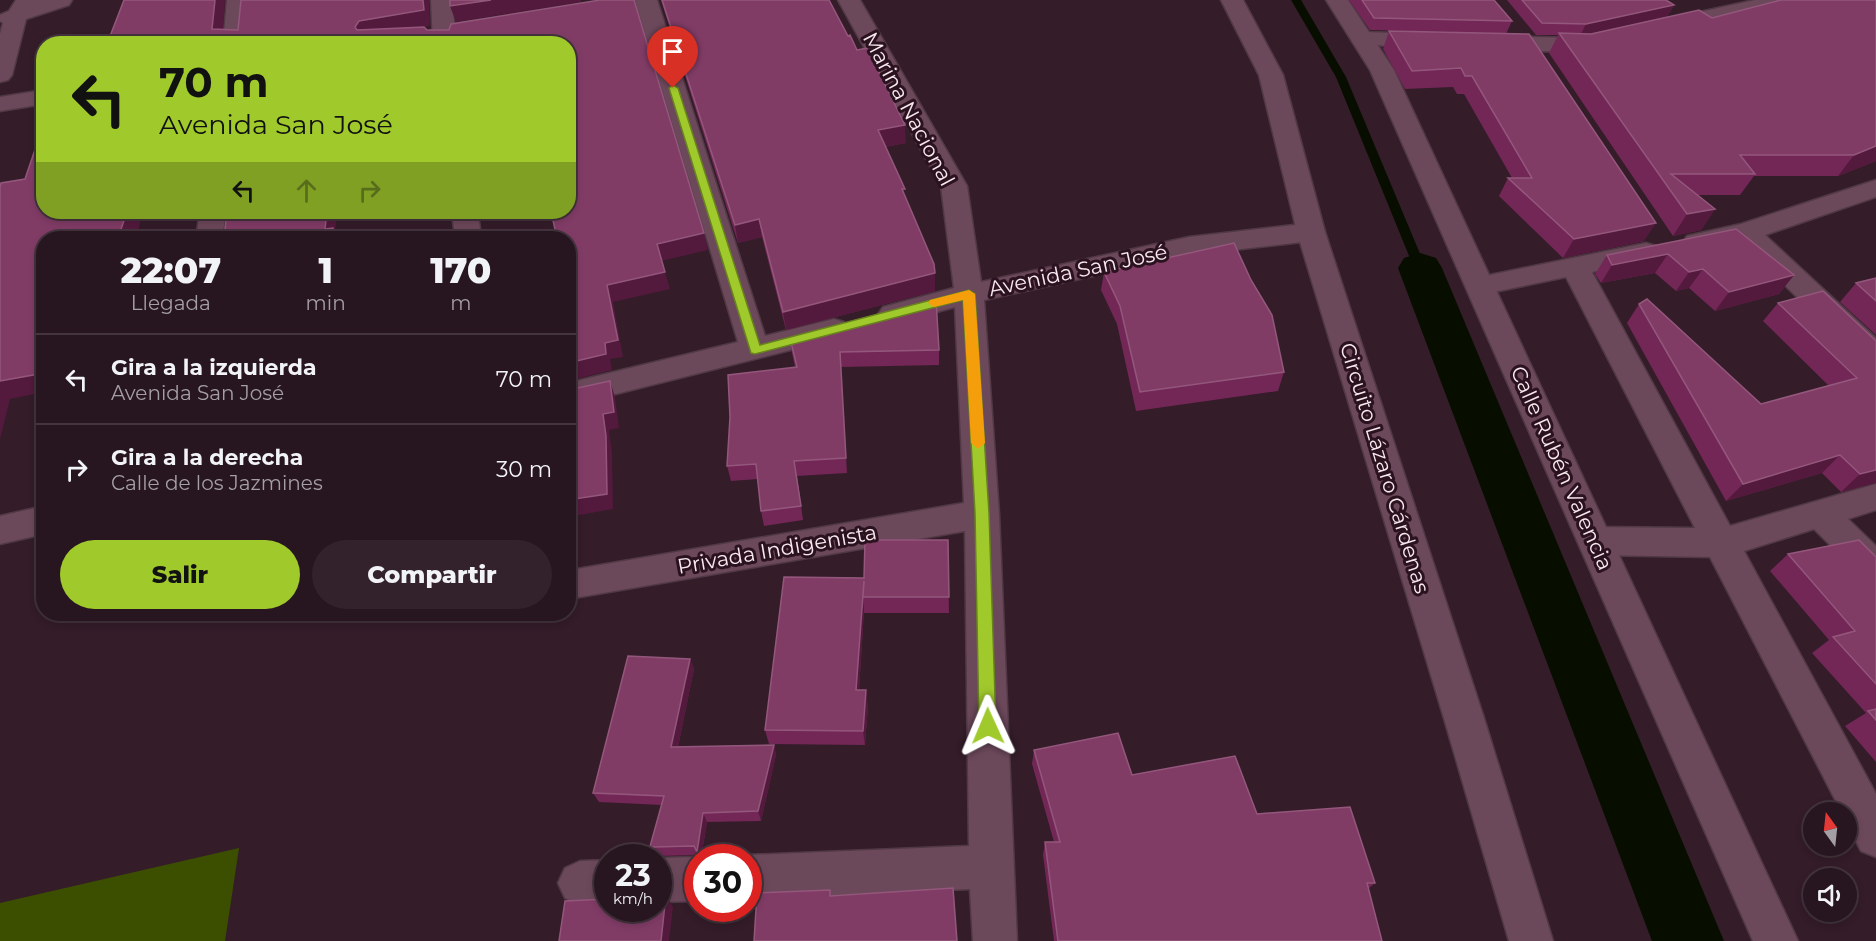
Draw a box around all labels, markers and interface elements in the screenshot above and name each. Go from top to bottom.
pin [647,26,698,88]
street label: Marina Nacional [858,28,960,190]
icon: arrive [656,35,689,68]
text: 70 m [159,56,269,108]
icon: left [60,60,138,138]
text: Avenida San José [159,108,393,141]
icon: left [227,174,260,207]
icon: ahead [290,174,323,207]
icon: right [353,174,386,207]
street label: Avenida San José [986,239,1170,301]
text: 22:07 [120,248,221,292]
text: 1 [318,248,333,292]
text: 170 [430,248,491,292]
text: Llegada [131,291,211,315]
text: min [306,291,346,315]
text: m [450,291,471,315]
street label: Circuito Lázaro Cárdenas [1335,340,1435,596]
text: Gira a la izquierda [111,354,317,381]
street label: Calle Rubén Valencia [1506,362,1618,574]
icon: left [60,363,93,396]
text: 70 m [496,366,552,393]
text: Avenida San José [111,381,284,405]
text: Gira a la derecha [111,444,303,471]
icon: right [60,453,93,486]
text: 30 m [496,456,552,483]
text: Calle de los Jazmines [111,471,323,495]
street label: Privada Indigenista [675,519,879,579]
button: Salir [60,540,300,609]
button: Compartir [312,540,552,609]
position arrow [956,694,1020,758]
north arrow [1803,802,1857,856]
map controls [1803,802,1857,922]
speed limit sign: 30 [684,844,762,922]
text: 23 [615,857,651,894]
button: sound [1803,868,1857,922]
text: km/h [613,889,653,908]

